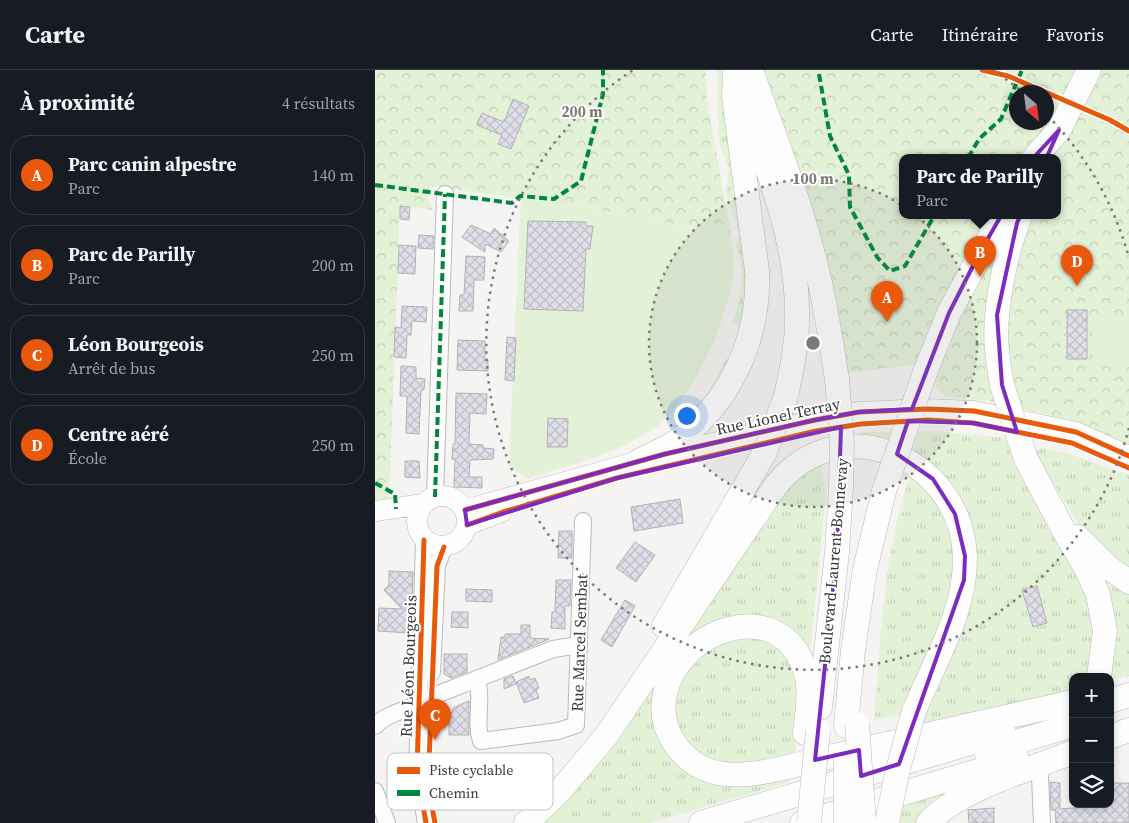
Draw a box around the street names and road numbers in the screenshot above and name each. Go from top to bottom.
street label: Rue Lionel Terray [714,392,843,440]
street label: Boulevard Laurent Bonnevay [813,456,853,665]
street label: Rue Marcel Sembat [566,573,592,712]
street label: Rue Léon Bourgeois [395,594,421,738]

